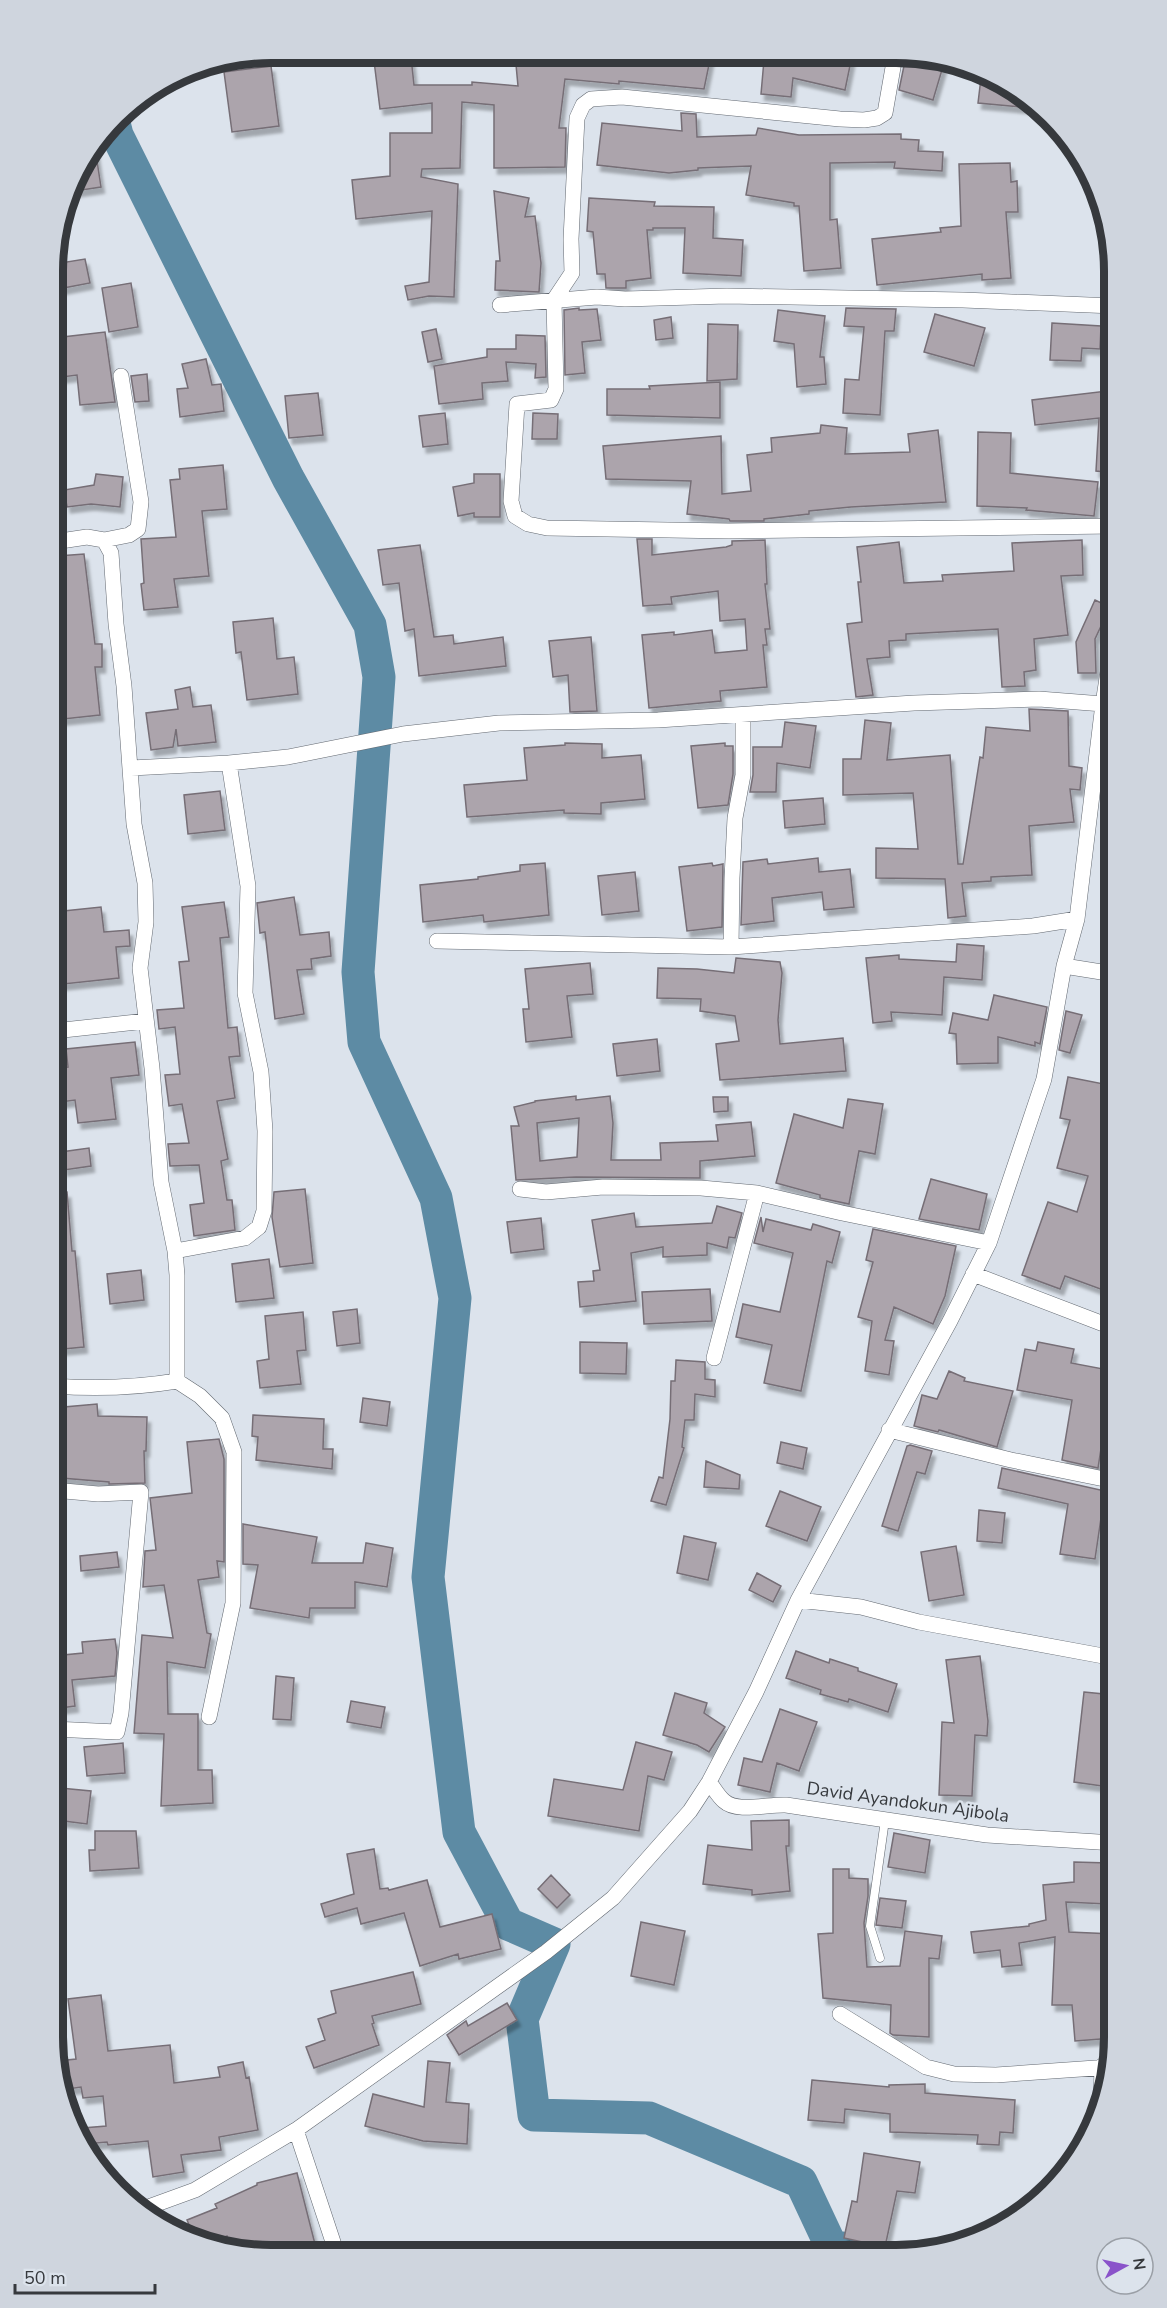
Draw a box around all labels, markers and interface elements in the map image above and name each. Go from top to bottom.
street label: David Ayandokun Ajibola [805,1776,1011,1828]
north arrow [1095,2236,1155,2296]
scale bar [15,2257,154,2295]
text: N [1127,2257,1151,2272]
text: 50 m [24,2266,66,2290]

